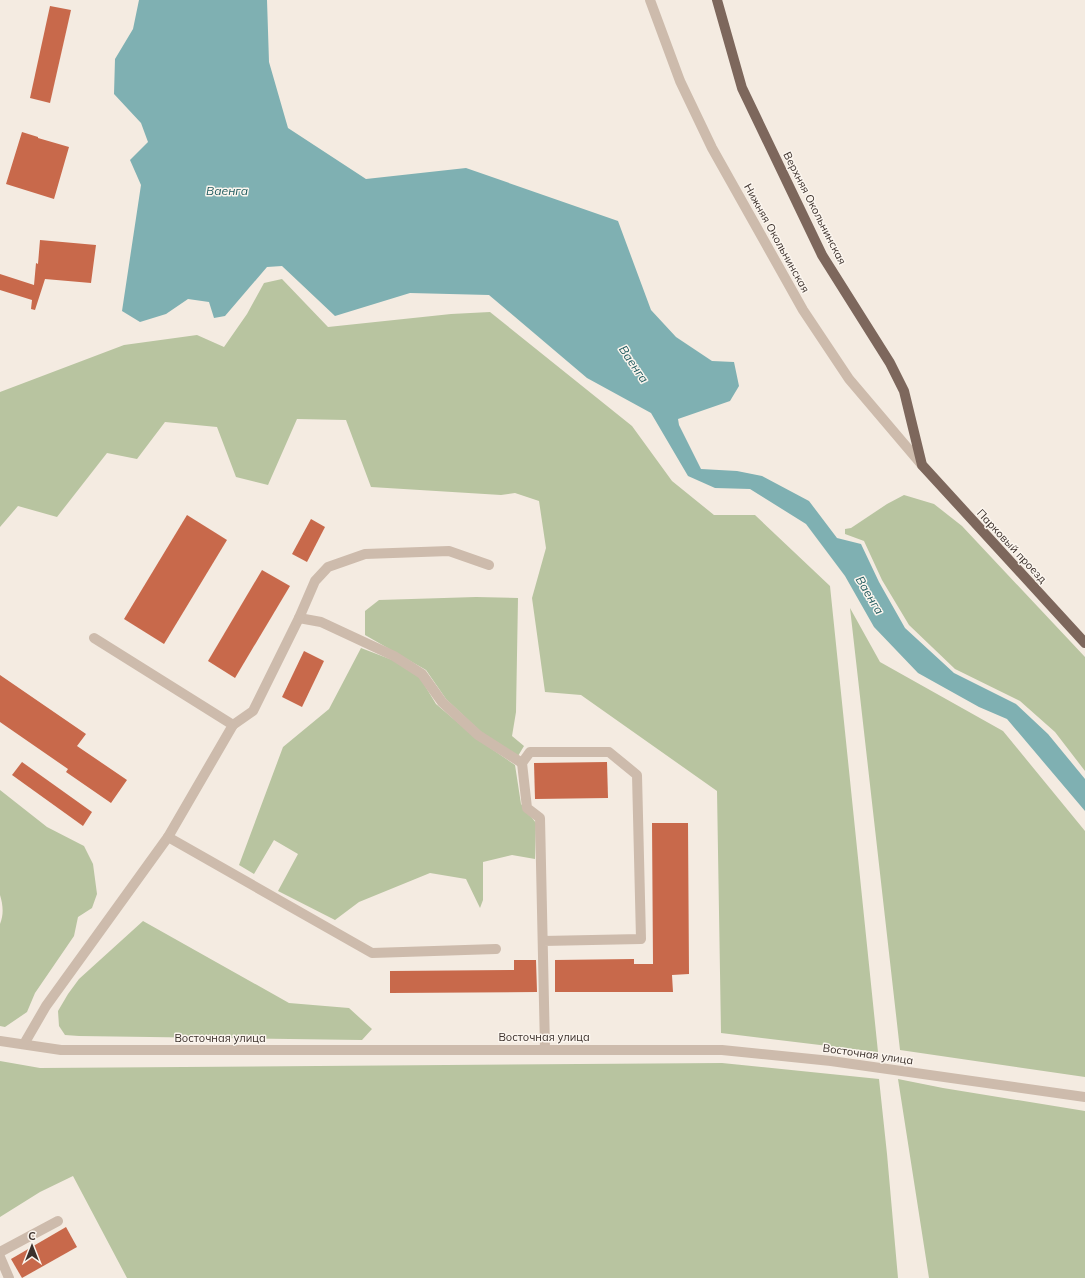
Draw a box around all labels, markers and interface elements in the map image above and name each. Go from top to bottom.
street label: Верхняя Окольнинская [780,149,850,267]
street label: Нижняя Окольнинская [741,181,813,295]
water label: Ваенга [206,183,248,198]
water label: Ваенга [616,342,652,386]
street label: Парковый проезд [974,506,1050,586]
water label: Ваенга [853,573,887,617]
street label: Восточная улица [498,1030,590,1044]
street label: Восточная улица [174,1031,266,1045]
street label: Восточная улица [822,1041,914,1067]
north arrow [12,1226,52,1266]
text: С [28,1229,36,1243]

